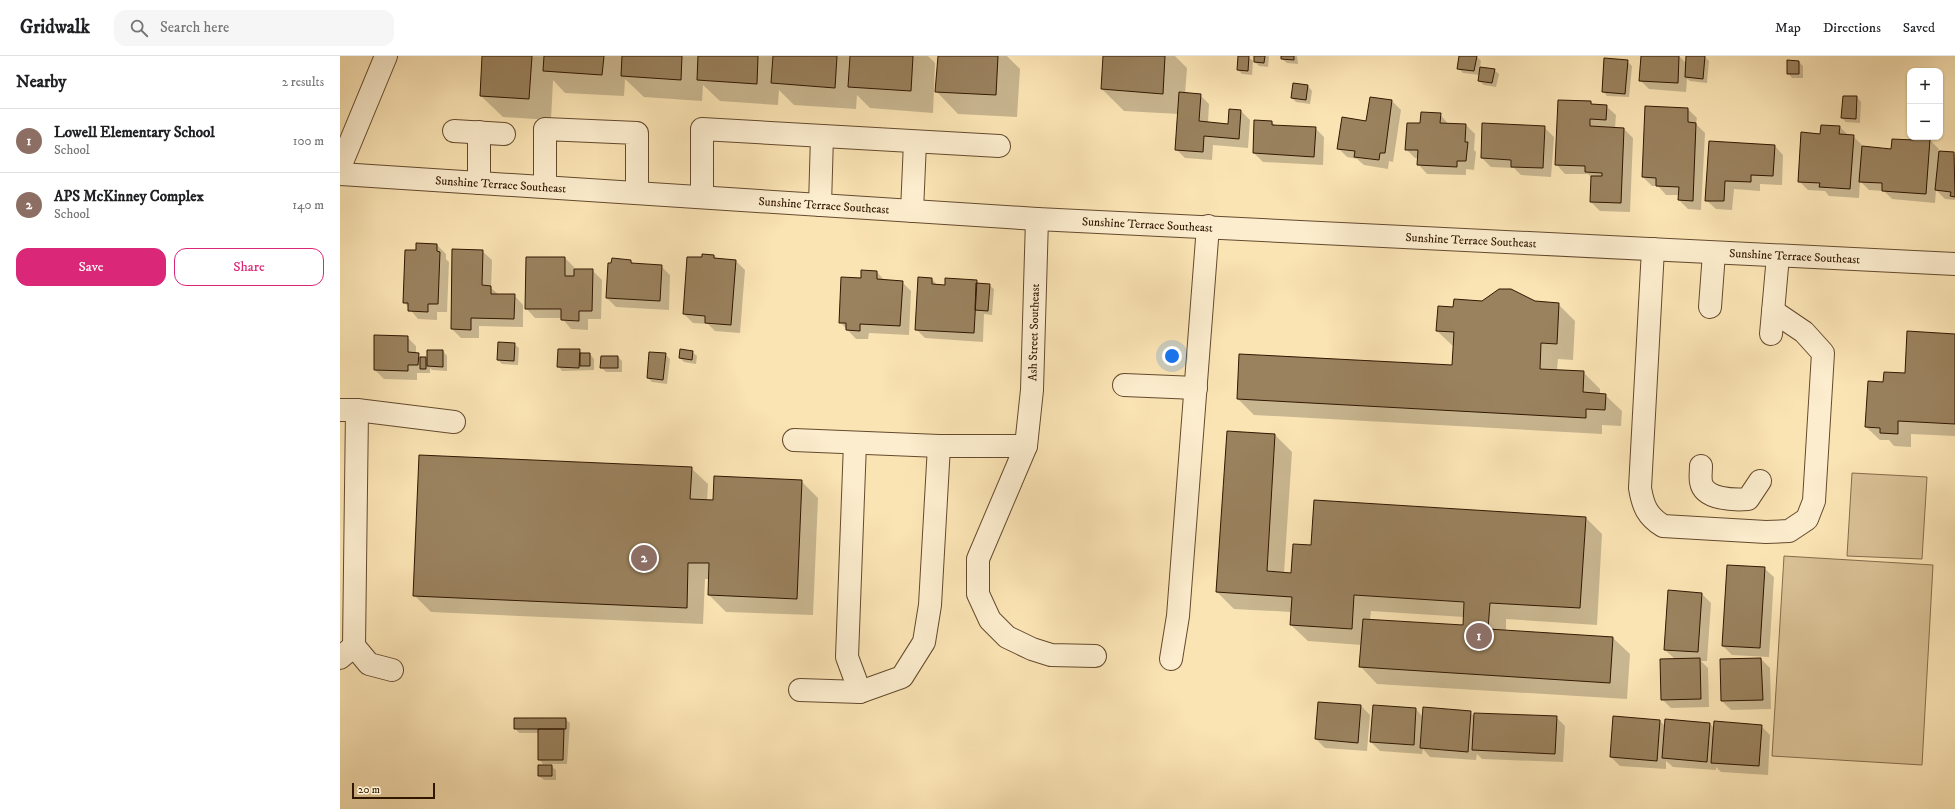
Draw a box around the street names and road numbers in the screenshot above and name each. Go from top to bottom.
street label: Sunshine Terrace Southeast [435,173,567,196]
street label: Sunshine Terrace Southeast [758,194,890,217]
street label: Sunshine Terrace Southeast [1082,214,1213,235]
street label: Sunshine Terrace Southeast [1405,230,1537,251]
street label: Sunshine Terrace Southeast [1729,245,1861,267]
street label: Ash Street Southeast [1025,283,1043,381]

